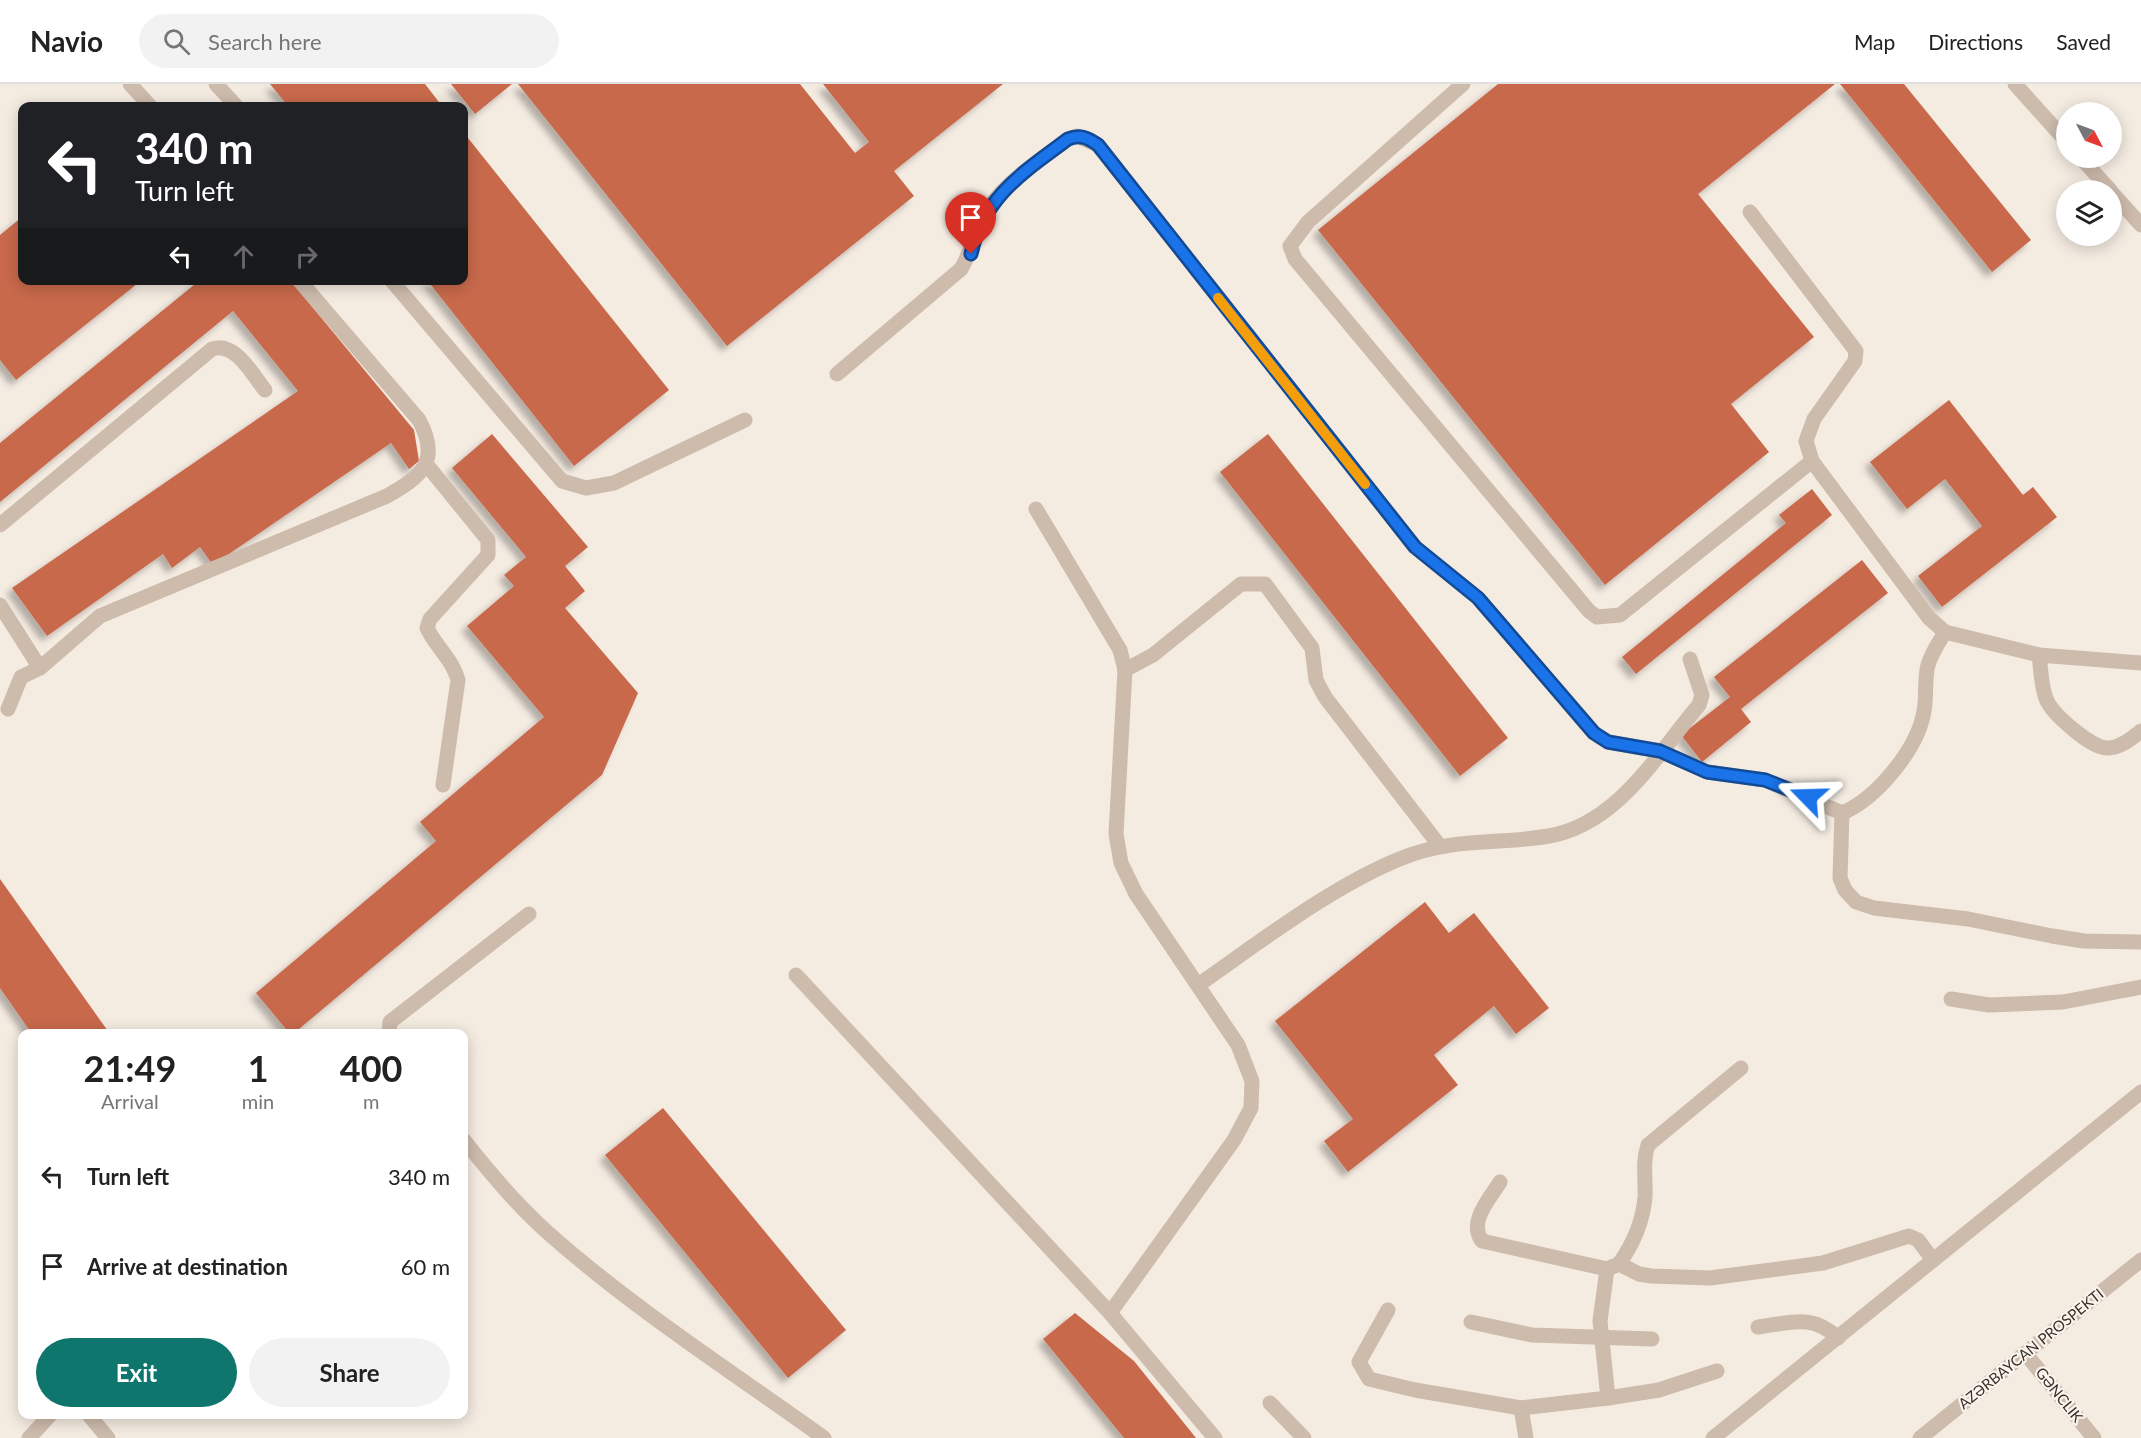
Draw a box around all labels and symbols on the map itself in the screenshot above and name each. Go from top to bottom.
north arrow [2056,102,2122,168]
pin [945,192,996,254]
position arrow [1776,765,1840,829]
street label: AZƏRBAYCAN PROSPEKTI [1954,1284,2107,1412]
street label: GƏNCLIK [2032,1363,2087,1425]

